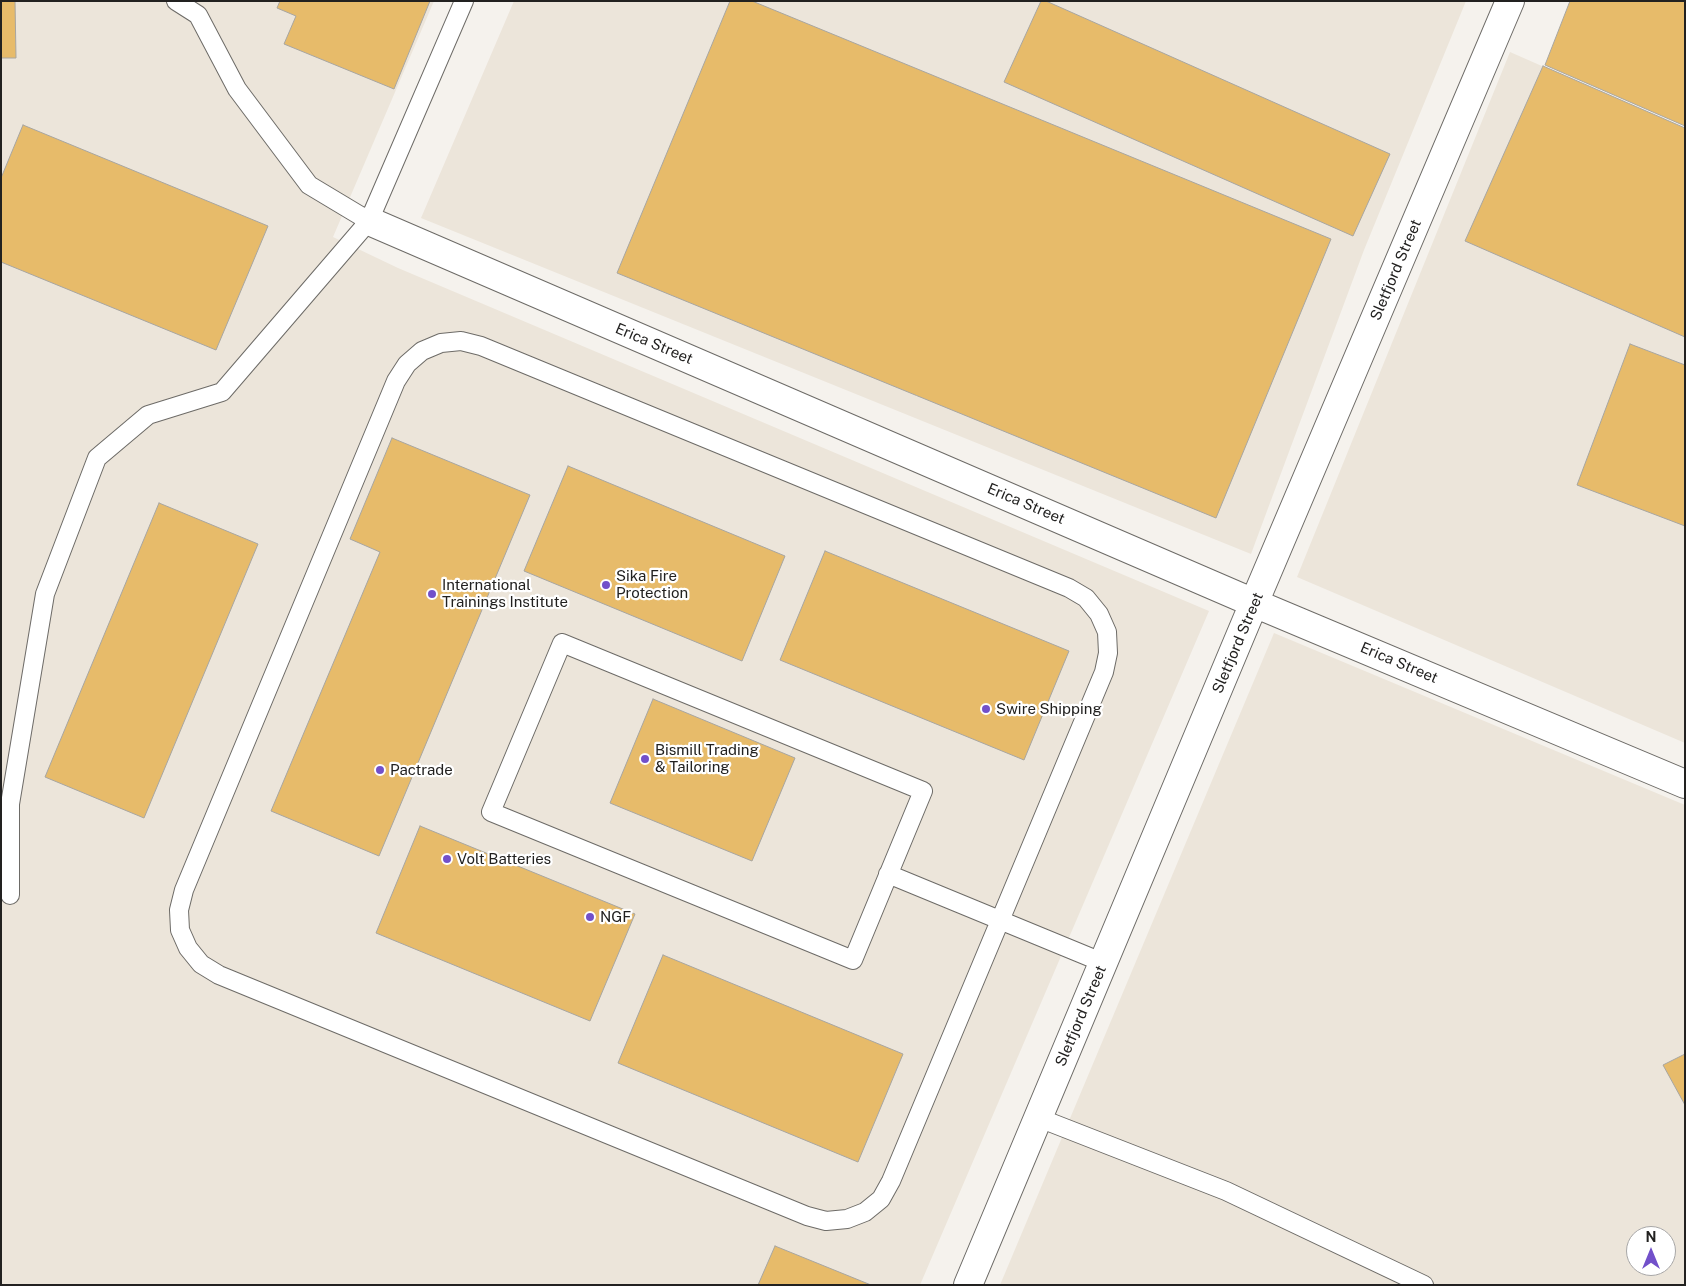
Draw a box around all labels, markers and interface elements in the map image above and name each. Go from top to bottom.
street label: Sletfjord Street [1367,217,1425,323]
street label: Erica Street [613,320,695,368]
street label: Erica Street [985,480,1067,528]
place label: Sika Fire Protection [616,567,688,602]
place label: International Trainings Institute [442,576,568,611]
marker: Sika Fire Protection [600,579,612,591]
marker: International Trainings Institute [426,588,438,600]
street label: Sletfjord Street [1209,590,1267,696]
street label: Erica Street [1358,639,1440,687]
place label: Swire Shipping [996,700,1102,718]
marker: Swire Shipping [980,703,992,715]
place label: Bismill Trading & Tailoring [655,741,759,776]
marker: Bismill Trading & Tailoring [639,753,651,765]
place label: Pactrade [390,761,453,779]
marker: Pactrade [374,764,386,776]
place label: Volt Batteries [457,850,551,868]
marker: Volt Batteries [441,853,453,865]
place label: NGF [600,908,631,926]
marker: NGF [584,911,596,923]
street label: Sletfjord Street [1052,963,1110,1069]
north arrow [1626,1226,1676,1276]
text: N [1646,1229,1656,1245]

